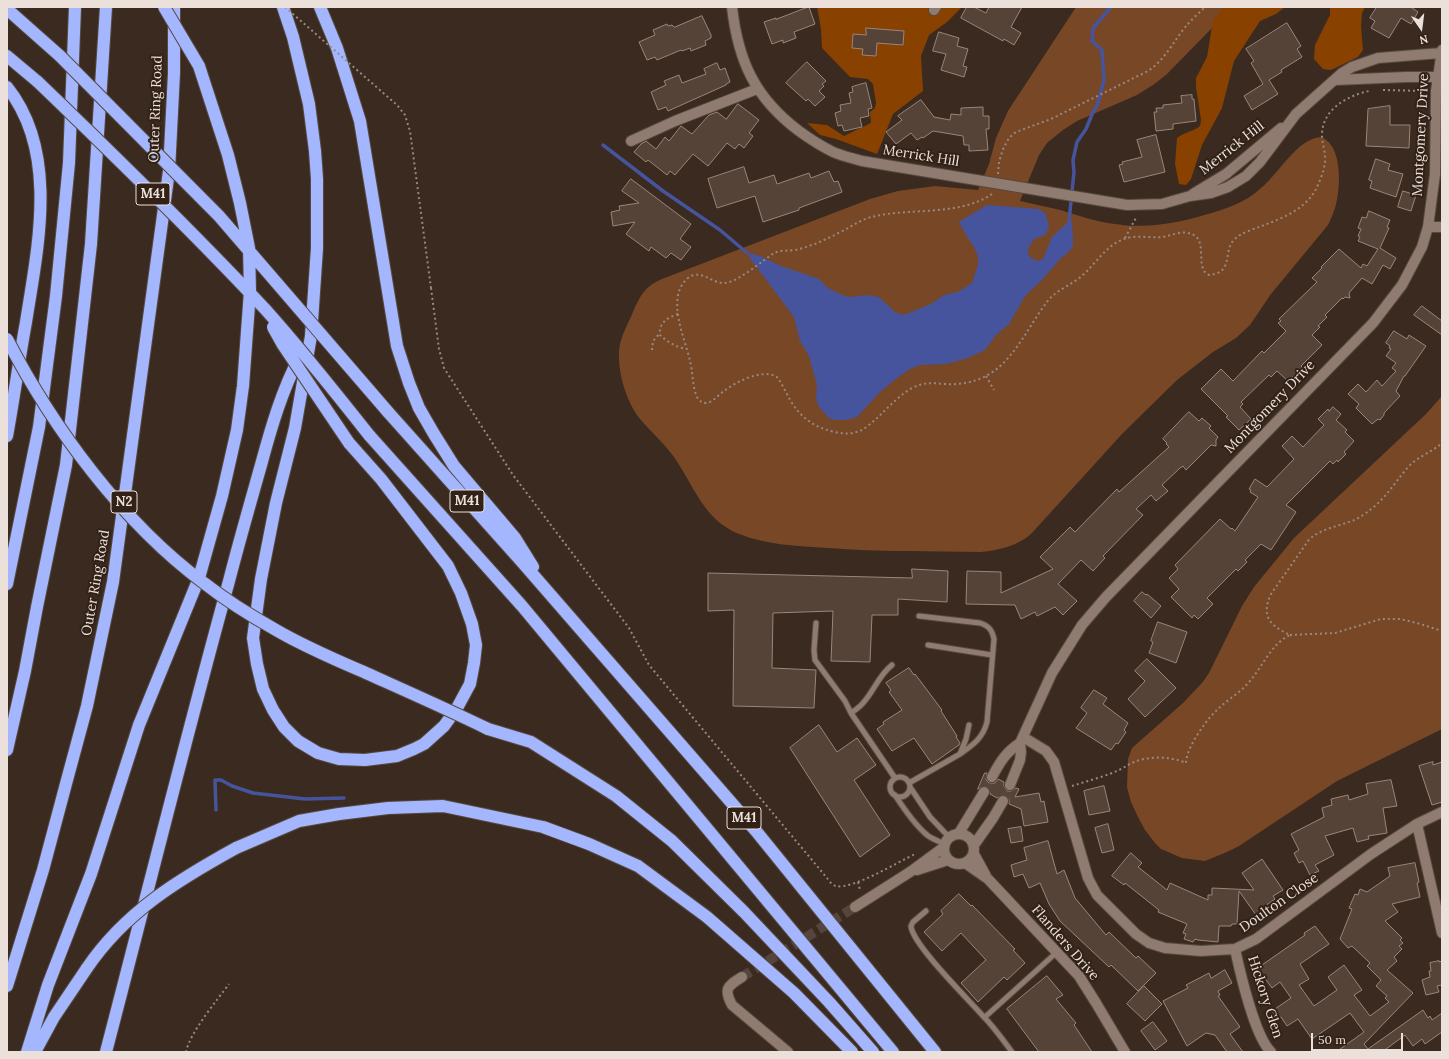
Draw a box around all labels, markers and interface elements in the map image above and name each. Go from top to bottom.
north arrow [1401,8,1441,48]
text: N [1418,32,1430,47]
street label: Outer Ring Road [146,55,166,163]
street label: Montgomery Drive [1409,73,1433,197]
street label: Merrick Hill [1196,118,1268,178]
street label: Merrick Hill [881,142,961,170]
road number: M41 [136,183,170,205]
street label: Montgomery Drive [1221,357,1319,457]
road number: M41 [450,490,484,512]
road number: N2 [111,491,137,513]
street label: Outer Ring Road [78,529,114,637]
road number: M41 [727,807,761,829]
street label: Doulton Close [1236,870,1322,936]
street label: Flanders Drive [1028,902,1102,984]
street label: Hickory Glen [1244,954,1286,1040]
scale bar [1313,1025,1405,1051]
text: 50 m [1318,1032,1346,1047]

